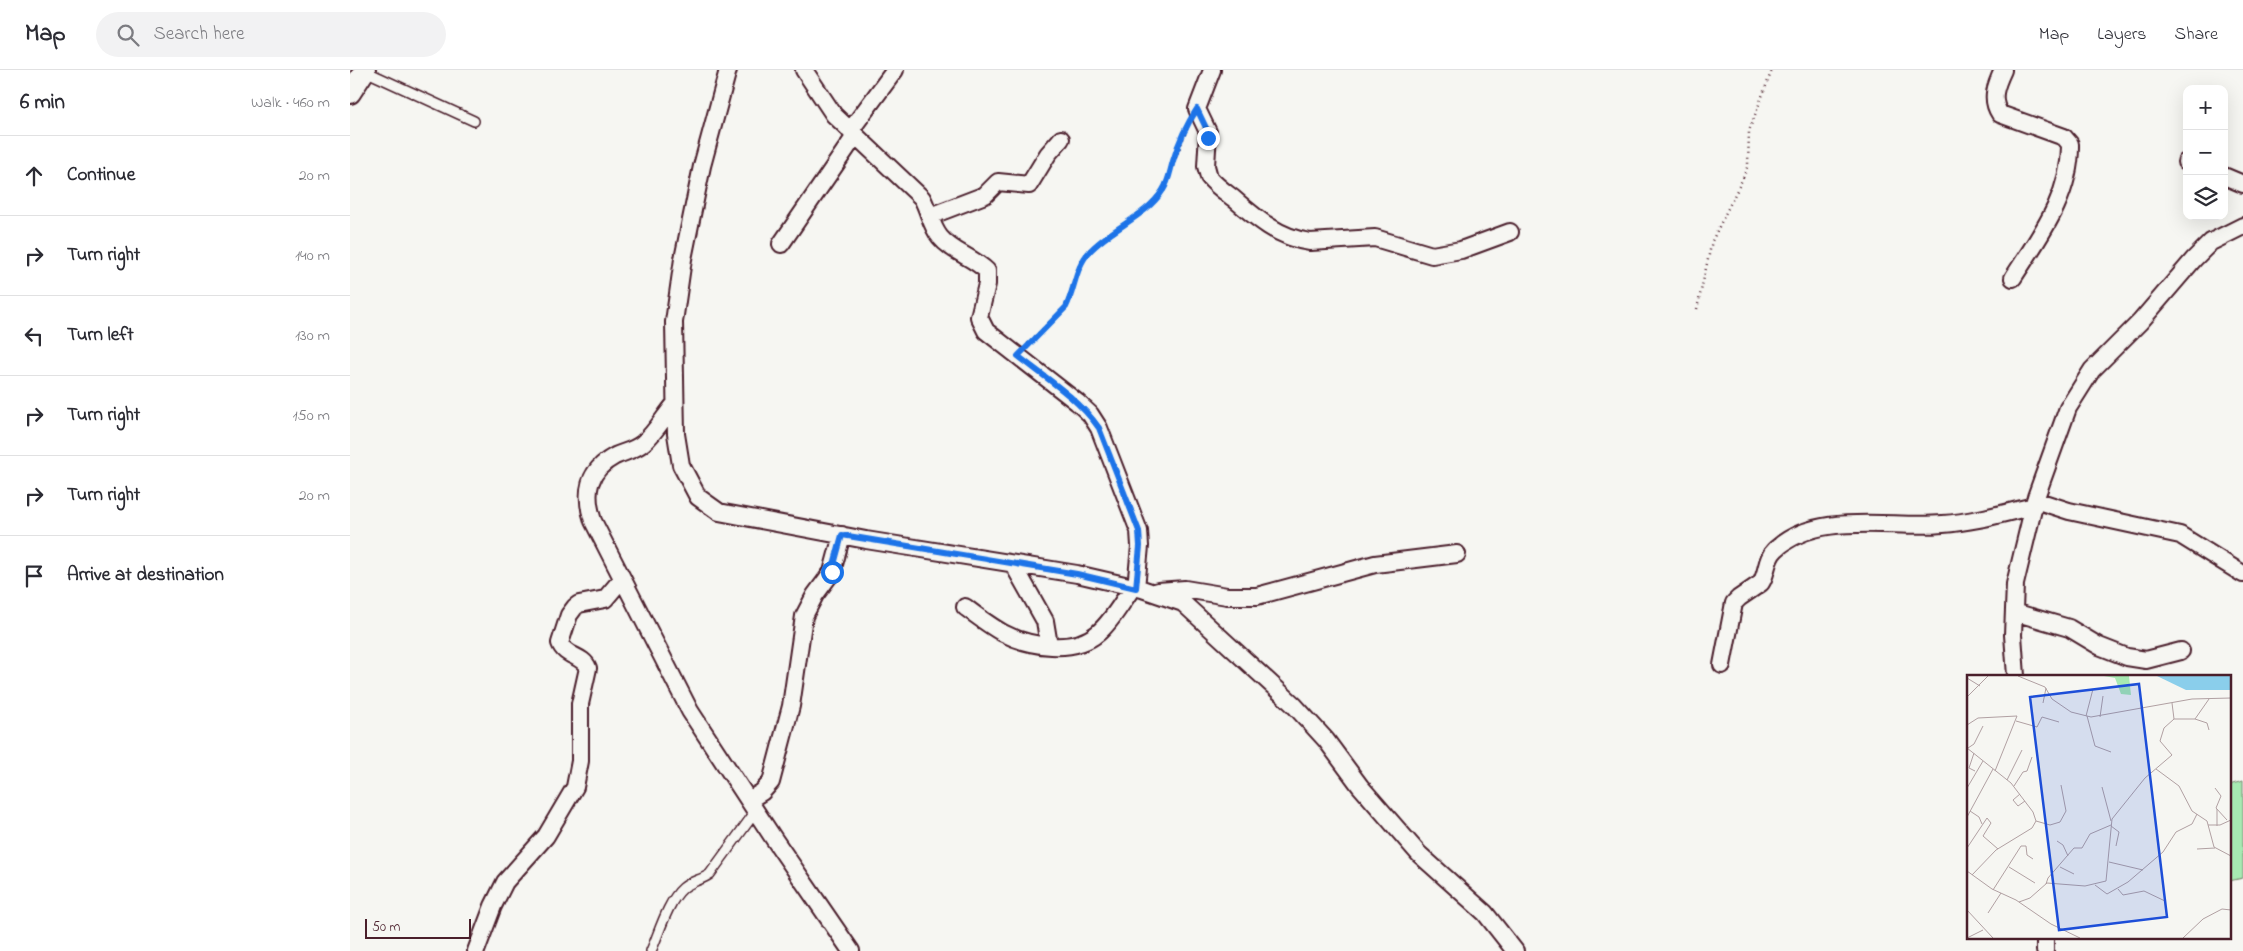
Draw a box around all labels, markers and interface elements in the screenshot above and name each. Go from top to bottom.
search box [96,12,446,57]
text: Map [25,17,66,52]
icon: search [114,21,142,49]
text: Search here [154,21,245,48]
text: Map [2039,22,2069,48]
text: Layers [2097,22,2147,48]
text: Share [2175,22,2218,48]
map controls [2183,85,2228,220]
button: + [2183,85,2228,130]
text: 6 min [20,88,65,118]
text: Walk · 460 m [251,91,330,115]
route end [1197,127,1220,150]
button: − [2183,130,2228,175]
icon: ahead [20,162,48,190]
text: Continue [67,162,135,189]
text: 20 m [299,164,330,188]
button: layers [2183,175,2228,220]
icon: right [20,242,48,270]
text: Turn right [67,242,140,269]
text: 140 m [295,244,330,268]
icon: left [20,322,48,350]
text: Turn left [67,322,134,349]
text: 130 m [295,324,330,348]
icon: right [20,402,48,430]
text: Turn right [67,402,140,429]
text: 150 m [292,404,330,428]
icon: right [20,482,48,510]
text: Turn right [67,482,140,509]
text: 20 m [299,484,330,508]
route start [821,561,844,584]
icon: arrive [20,562,48,590]
text: Arrive at destination [67,562,224,589]
inset map [1967,675,2230,938]
scale bar [365,916,471,939]
text: 50 m [372,917,400,938]

